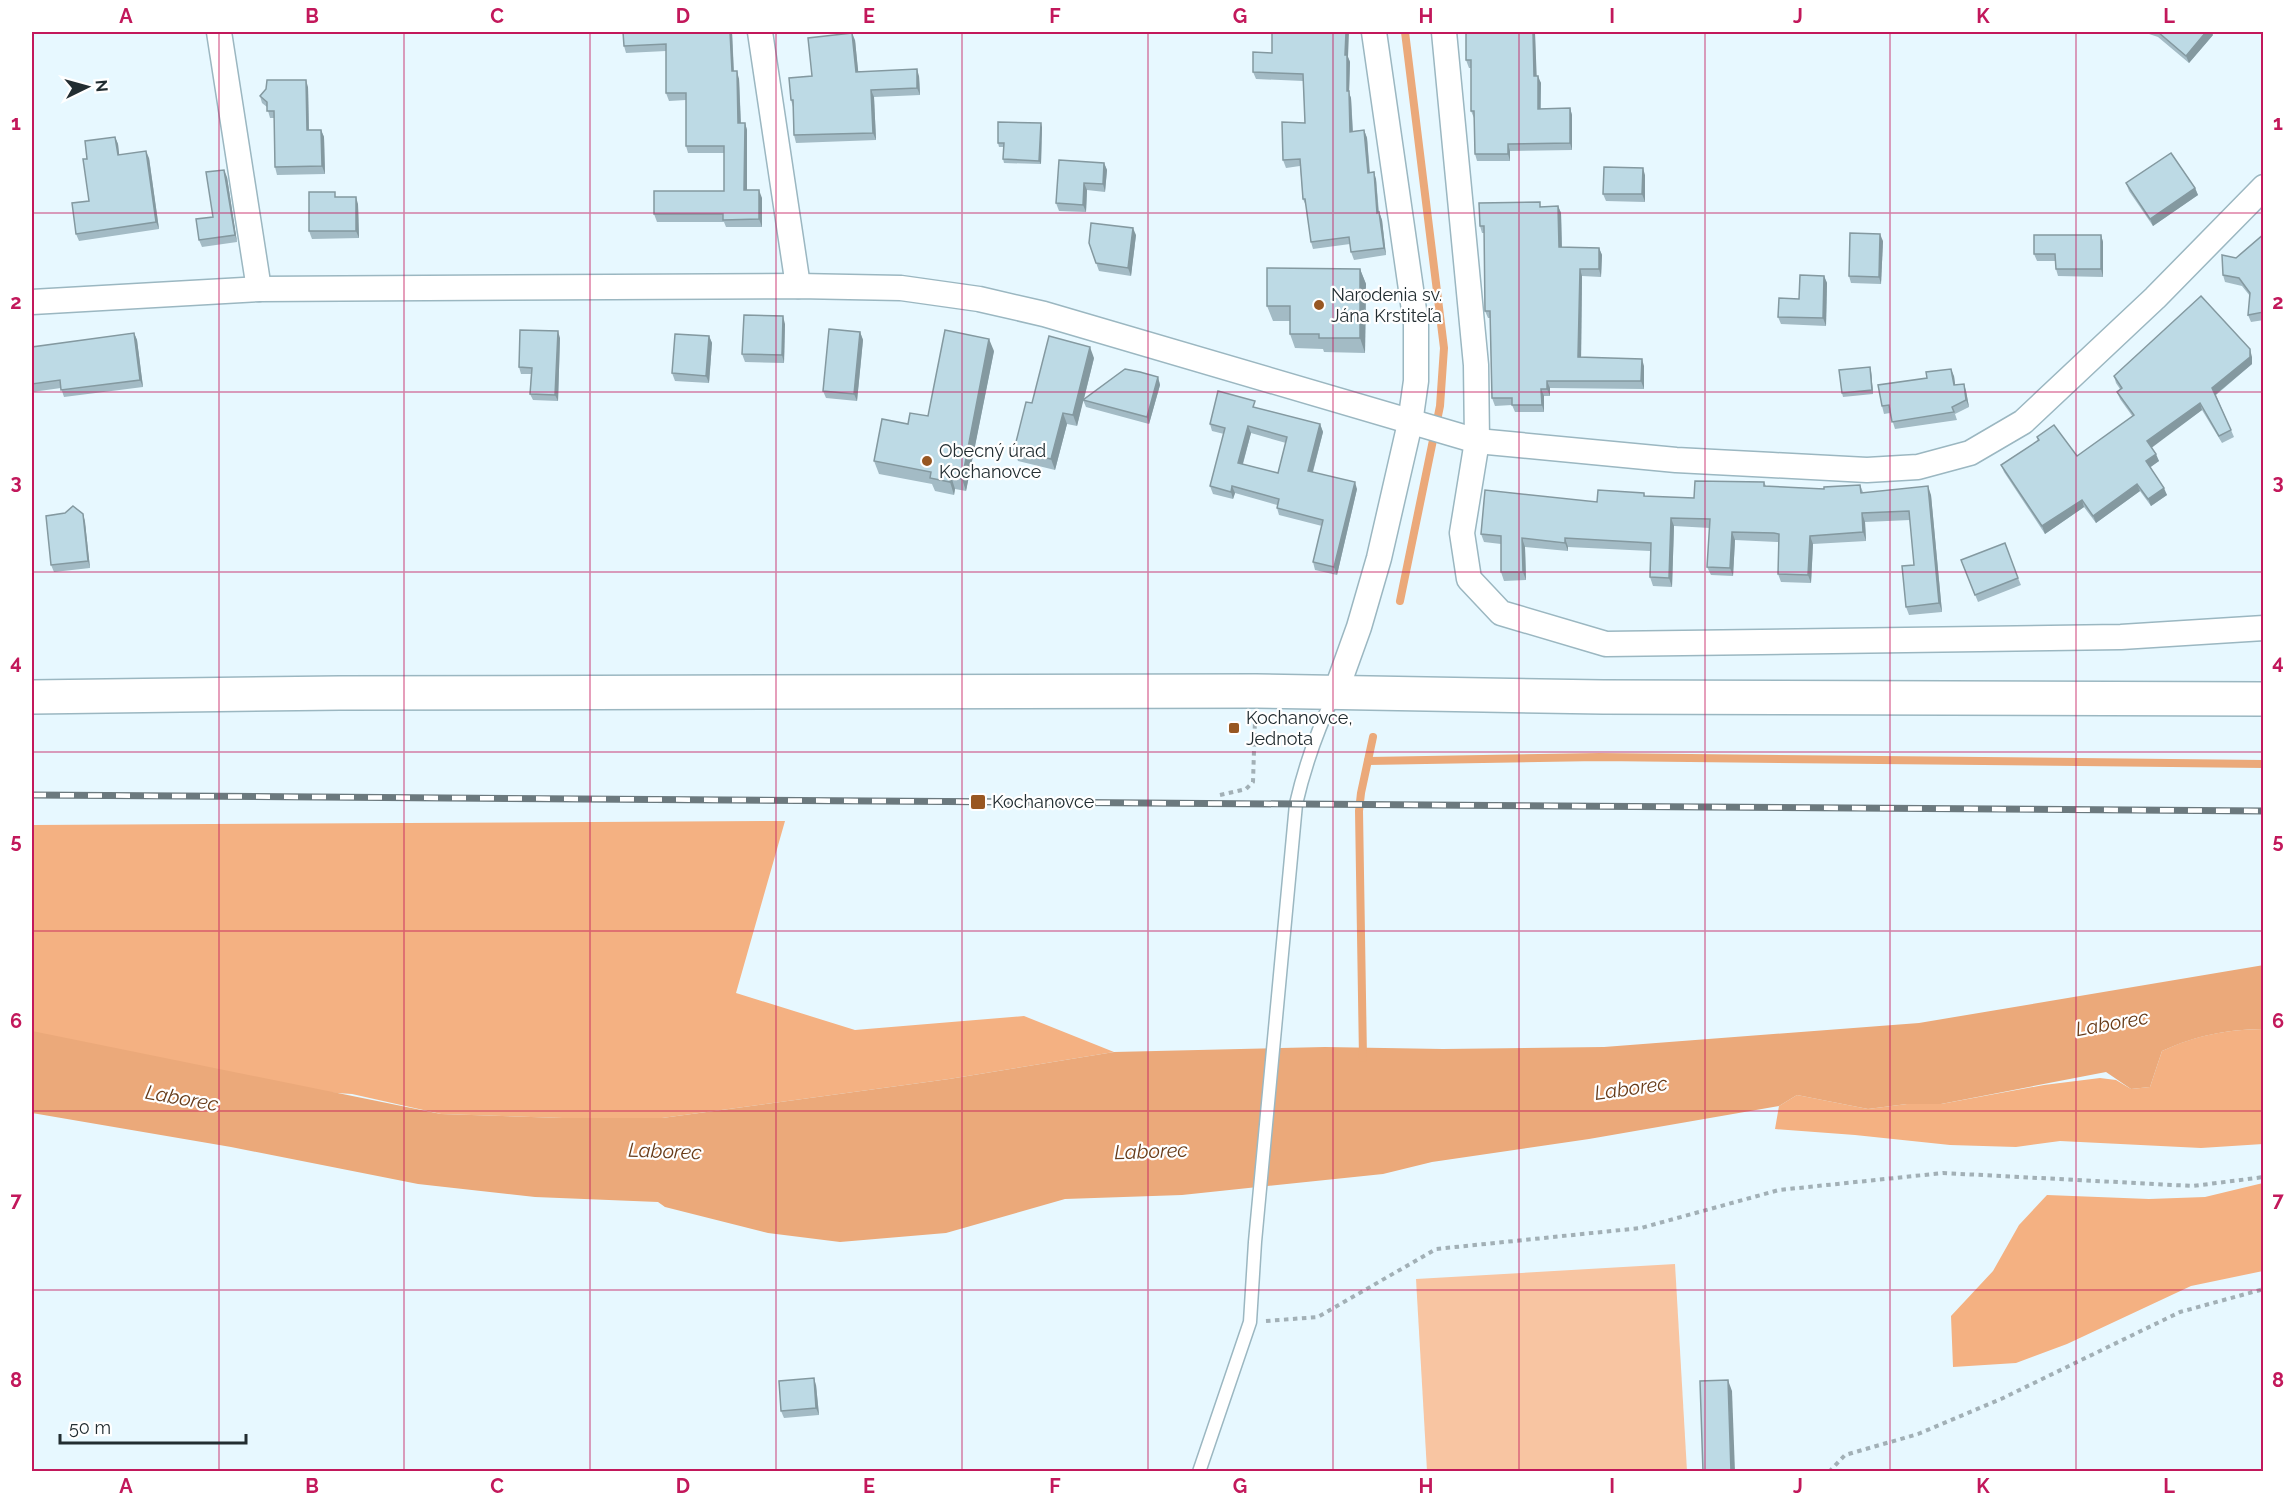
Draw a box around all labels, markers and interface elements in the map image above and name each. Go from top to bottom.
text: A [119,4,133,28]
text: B [305,4,319,28]
text: C [490,4,504,28]
text: D [676,4,690,28]
text: E [863,4,875,28]
text: F [1049,4,1061,28]
text: G [1233,4,1247,28]
text: H [1419,4,1433,28]
text: I [1609,4,1615,28]
text: J [1793,4,1803,28]
text: K [1976,4,1990,28]
text: L [2163,4,2175,28]
north arrow [57,57,117,117]
text: N [91,79,111,93]
text: 1 [11,111,21,135]
text: 1 [2273,111,2283,135]
place label: Narodenia sv. Jána Krstiteľa [1331,284,1442,326]
text: 2 [10,290,22,314]
text: 2 [2272,290,2284,314]
marker: Narodenia sv. Jána Krstiteľa [1312,298,1326,312]
place label: Obecný úrad Kochanovce [939,440,1046,482]
marker: Obecný úrad Kochanovce [920,454,934,468]
text: 3 [10,470,22,494]
text: 3 [2272,470,2284,494]
text: 4 [10,650,22,674]
text: 4 [2272,650,2284,674]
place label: Kochanovce, Jednota [1246,707,1352,749]
marker: Kochanovce, Jednota [1227,721,1241,735]
place label: Kochanovce [992,791,1095,812]
marker: Kochanovce [969,793,987,811]
text: 5 [10,829,22,853]
text: 5 [2272,829,2284,853]
water label: Laborec [2074,1005,2151,1041]
text: 6 [10,1009,22,1033]
text: 6 [2272,1009,2284,1033]
water label: Laborec [1593,1071,1670,1105]
water label: Laborec [144,1080,221,1116]
water label: Laborec [628,1138,703,1164]
water label: Laborec [1114,1138,1189,1164]
text: 7 [10,1188,22,1212]
text: 7 [2272,1188,2284,1212]
text: 8 [10,1368,22,1392]
text: 8 [2272,1368,2284,1392]
scale bar [60,1407,246,1445]
text: 50 m [69,1417,111,1438]
text: A [119,1474,133,1498]
text: B [305,1474,319,1498]
text: C [490,1474,504,1498]
text: D [676,1474,690,1498]
text: E [863,1474,875,1498]
text: F [1049,1474,1061,1498]
text: G [1233,1474,1247,1498]
text: H [1419,1474,1433,1498]
text: I [1609,1474,1615,1498]
text: J [1793,1474,1803,1498]
text: K [1976,1474,1990,1498]
text: L [2163,1474,2175,1498]

